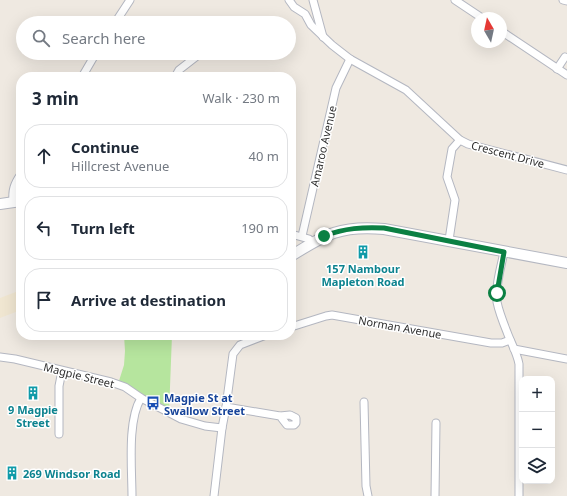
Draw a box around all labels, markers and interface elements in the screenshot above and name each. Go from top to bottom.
north arrow [471,12,507,48]
search box [16,16,296,60]
icon: search [30,27,52,49]
text: Search here [62,28,145,48]
text: 3 min [32,87,79,110]
text: Walk · 230 m [202,89,280,107]
street label: Amaroo Avenue [306,104,340,188]
text: Continue [71,137,139,157]
street label: Crescent Drive [470,137,546,171]
icon: ahead [33,145,55,167]
text: 40 m [249,147,279,165]
text: Hillcrest Avenue [71,157,169,175]
icon: left [33,217,55,239]
text: Turn left [71,218,135,238]
text: 190 m [241,219,279,237]
route end [315,227,333,245]
building icon: 157 Nambour Mapleton Road [355,244,371,260]
place label: 157 Nambour Mapleton Road [321,261,405,289]
route start [488,284,506,302]
icon: arrive [33,289,55,311]
text: Arrive at destination [71,290,226,310]
street label: Norman Avenue [357,312,443,342]
street label: Magpie Street [42,359,116,391]
map controls [519,376,555,484]
button: + [519,376,555,412]
building icon: 9 Magpie Street [25,385,41,401]
place label: Magpie St at Swallow Street [164,390,245,418]
bus stop icon: Magpie St at Swallow Street [145,395,161,411]
place label: 9 Magpie Street [8,402,58,430]
button: − [519,412,555,448]
button: layers [519,448,555,484]
building icon: 269 Windsor Road [4,465,20,481]
place label: 269 Windsor Road [23,466,121,481]

